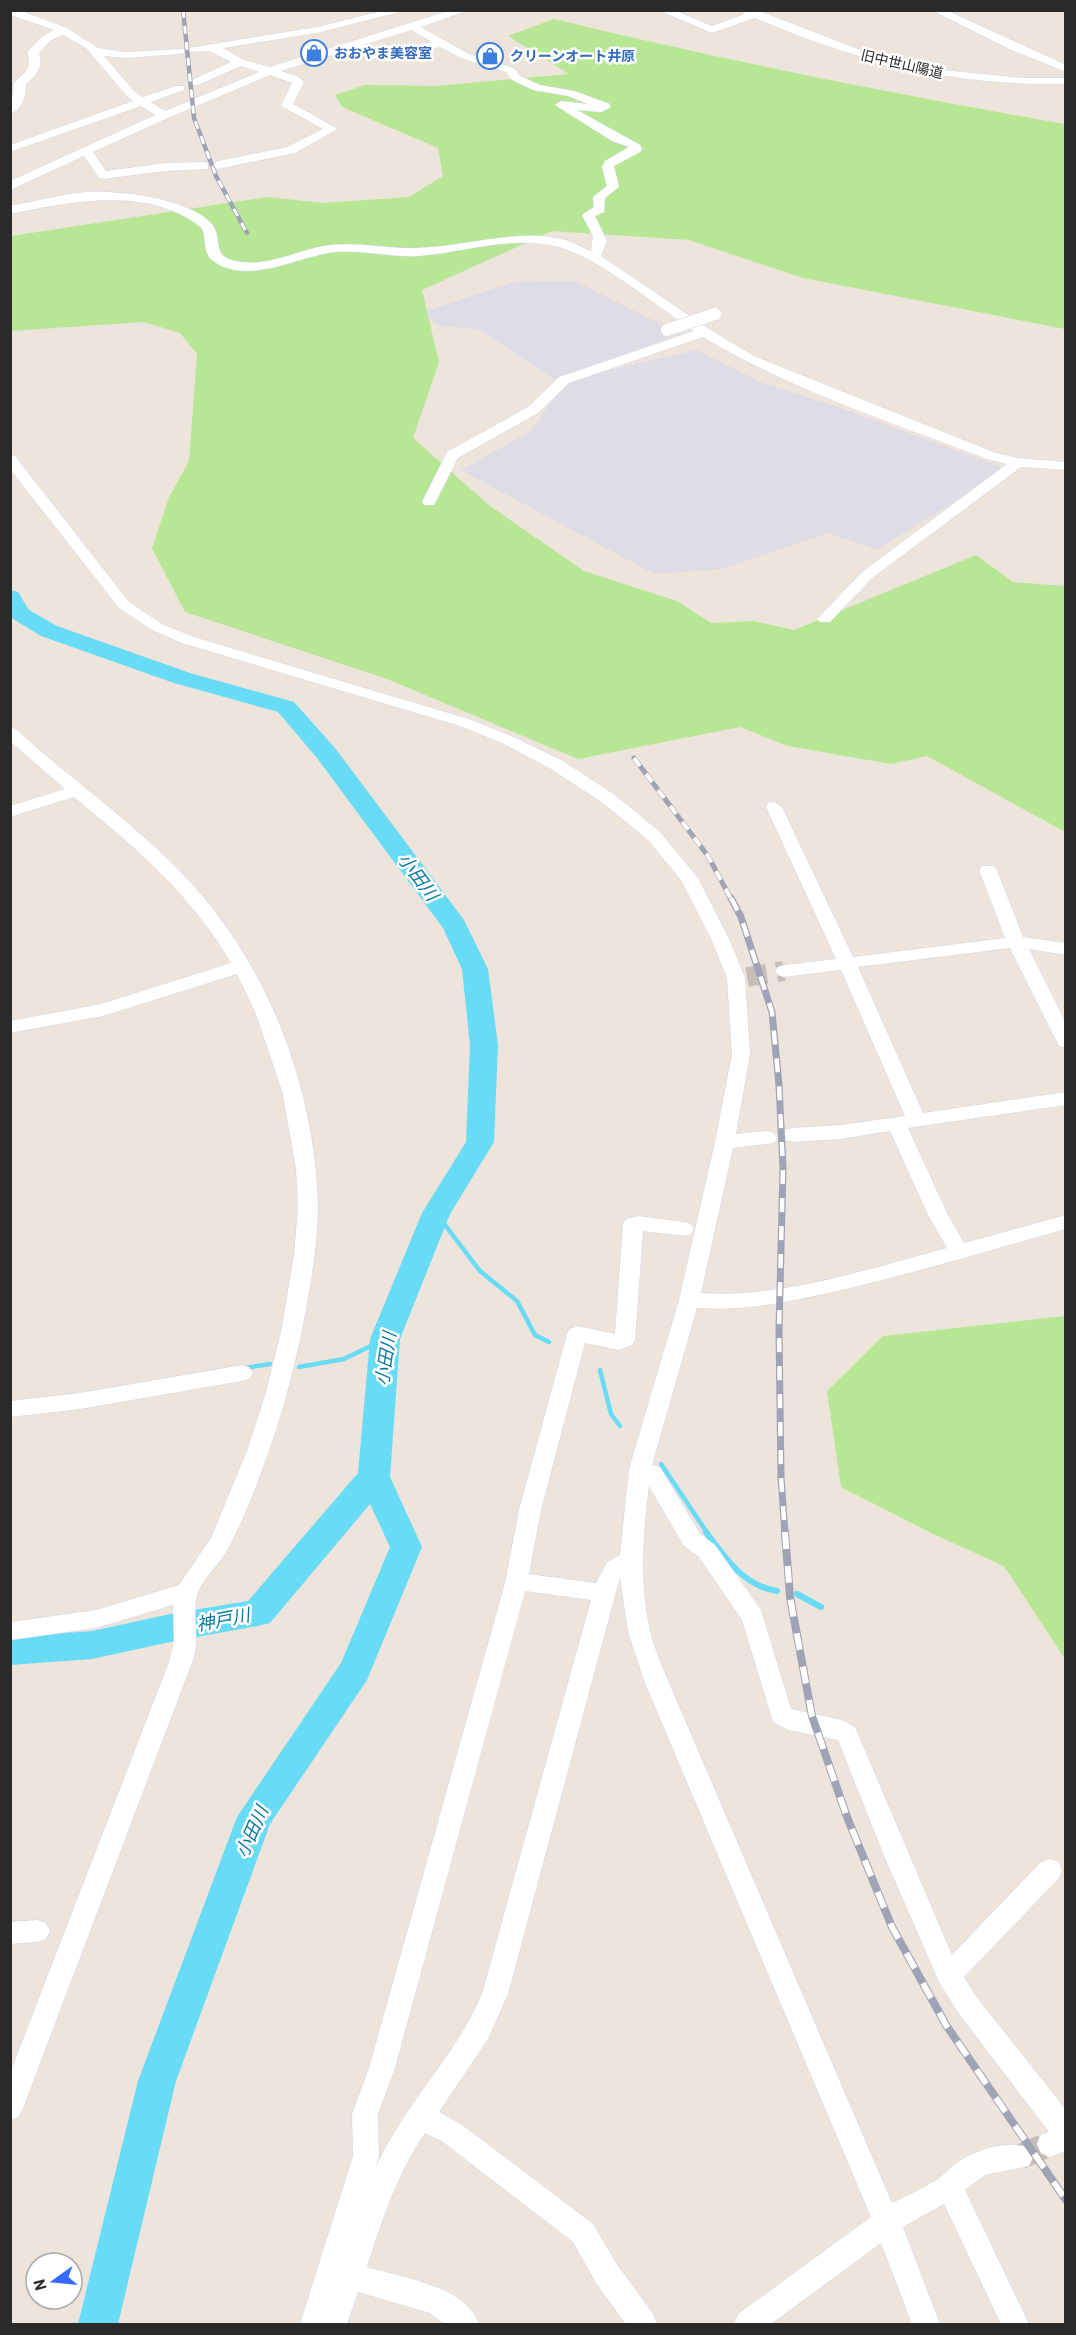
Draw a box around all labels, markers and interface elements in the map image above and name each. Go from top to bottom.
shop icon: おおやま美容室 [299,38,329,68]
shop icon: クリーンオート井原 [475,41,505,71]
place label: おおやま美容室 [334,44,432,61]
street label: 旧中世山陽道 [859,46,945,81]
place label: クリーンオート井原 [510,47,635,64]
water label: 小田川 [394,848,445,906]
water label: 小田川 [370,1328,400,1387]
water label: 神戸川 [194,1603,253,1635]
water label: 小田川 [230,1801,273,1861]
north arrow [24,2251,84,2311]
text: N [28,2277,50,2293]

